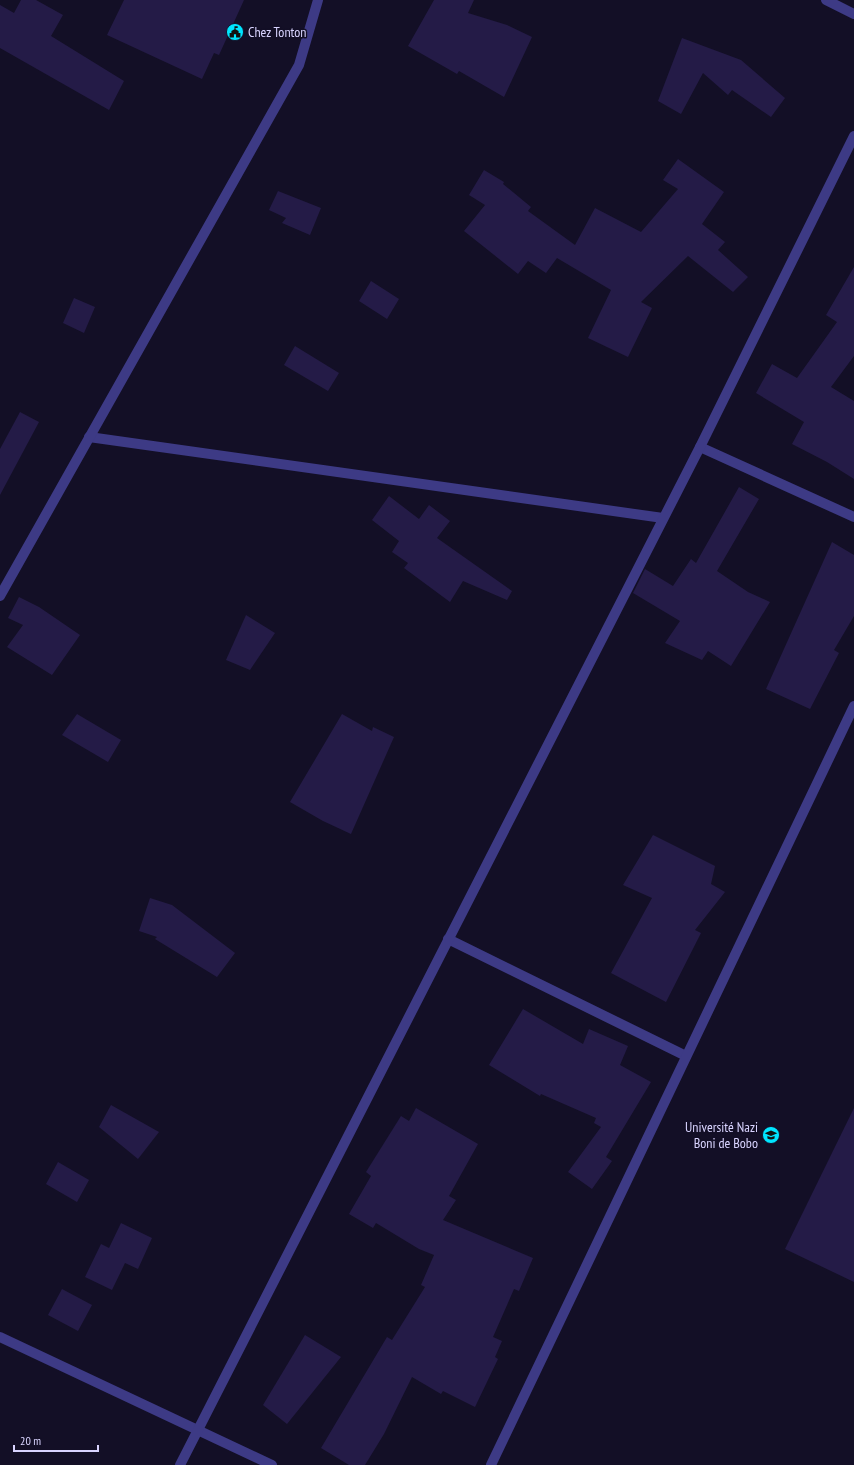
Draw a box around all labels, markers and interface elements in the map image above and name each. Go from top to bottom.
public building icon: Chez Tonton [225,22,245,42]
place label: Chez Tonton [248,23,307,41]
place label: Université Nazi Boni de Bobo [685,1118,758,1152]
school or university icon: Université Nazi Boni de Bobo [761,1125,781,1145]
scale bar [14,1427,98,1453]
text: 20 m [20,1433,41,1448]

